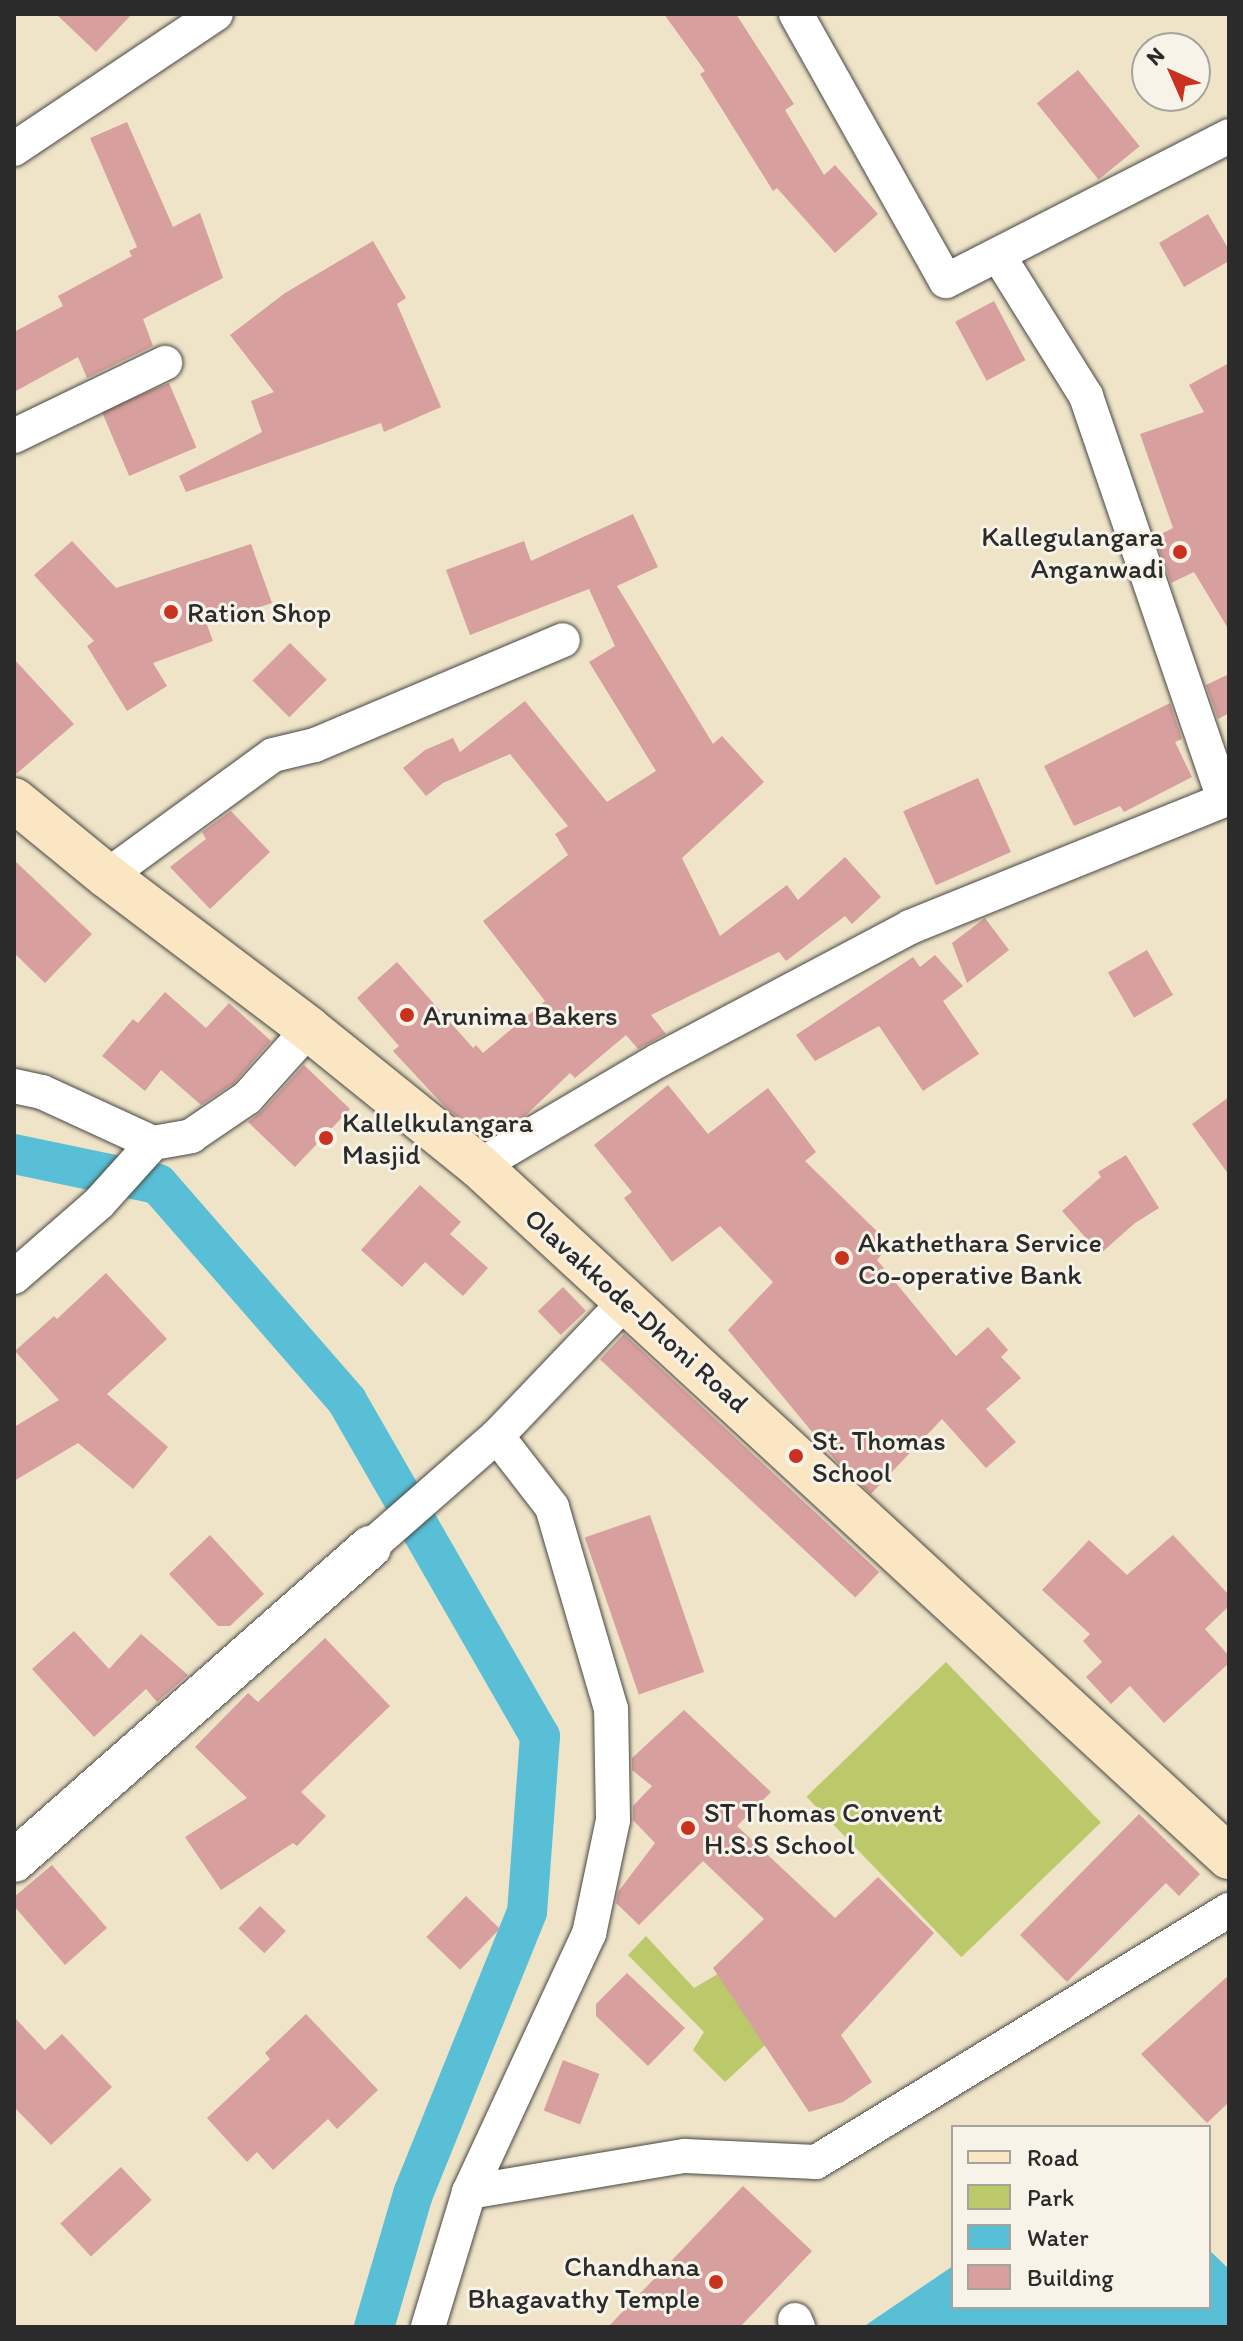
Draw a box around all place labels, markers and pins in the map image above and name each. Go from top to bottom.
place label: Kallegulangara Anganwadi [981,519,1164,585]
marker: Kallegulangara Anganwadi [1171,543,1189,561]
place label: Ration Shop [187,595,330,629]
marker: Ration Shop [162,603,180,621]
place label: Arunima Bakers [423,998,618,1032]
marker: Arunima Bakers [398,1006,416,1024]
place label: Kallelkulangara Masjid [342,1105,533,1171]
marker: Kallelkulangara Masjid [317,1129,335,1147]
place label: Akathethara Service Co-operative Bank [858,1225,1102,1291]
marker: Akathethara Service Co-operative Bank [833,1249,851,1267]
place label: St. Thomas School [812,1423,945,1489]
marker: St. Thomas School [787,1447,805,1465]
place label: ST Thomas Convent H.S.S School [704,1795,943,1861]
marker: ST Thomas Convent H.S.S School [679,1819,697,1837]
place label: Chandhana Bhagavathy Temple [468,2249,700,2315]
marker: Chandhana Bhagavathy Temple [707,2273,725,2291]

